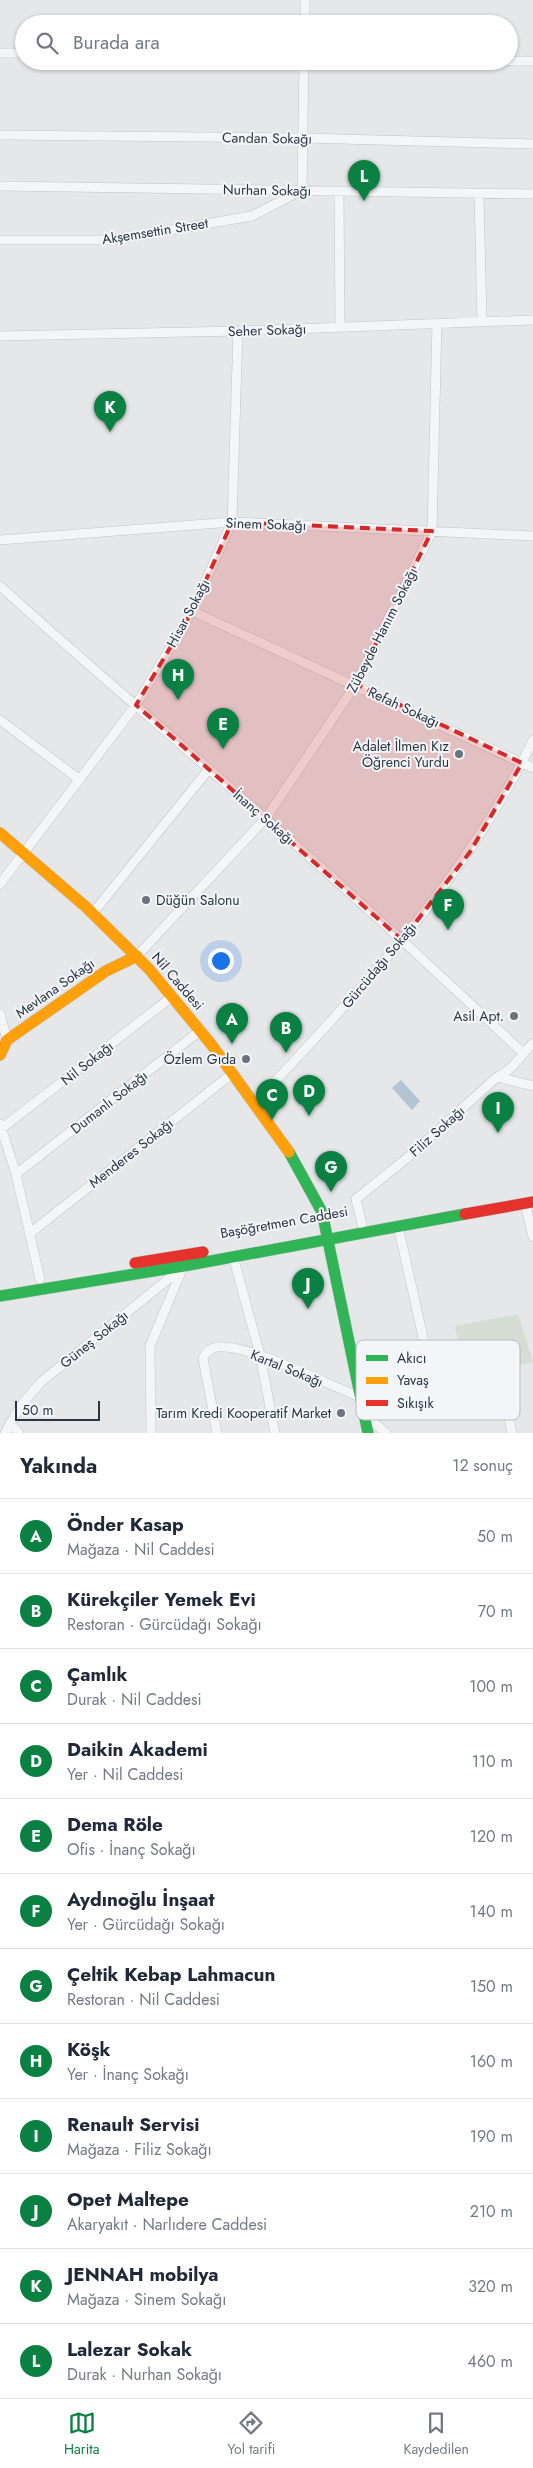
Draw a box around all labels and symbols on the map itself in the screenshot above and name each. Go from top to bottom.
street label: Candan Sokağı [222,127,312,149]
pin: L [348,160,380,201]
street label: Nurhan Sokağı [223,179,311,201]
street label: Akşemsettin Street [100,213,210,249]
street label: Seher Sokağı [228,319,306,341]
pin: K [94,391,126,432]
street label: Sinem Sokağı [225,513,307,535]
street label: Zübeyde Hanım Sokağı [342,564,422,696]
street label: Hisar Sokağı [162,575,214,651]
pin: H [162,659,194,700]
street label: Refah Sokağı [365,682,443,732]
pin: E [207,708,239,749]
place label: Adalet İlmen Kız Öğrenci Yurdu [353,736,450,772]
marker: Adalet İlmen Kız Öğrenci Yurdu [453,748,465,760]
street label: İnanç Sokağı [229,785,299,849]
pin: F [432,889,464,930]
place label: Düğün Salonu [156,890,240,910]
marker: Düğün Salonu [140,894,152,906]
street label: Gürcüdağı Sokağı [337,918,421,1012]
street label: Nil Caddesi [147,948,209,1014]
your location [208,948,234,974]
street label: Mevlana Sokağı [11,953,99,1023]
pin: A [216,1003,248,1044]
place label: Asil Apt. [453,1006,504,1026]
marker: Asil Apt. [508,1010,520,1022]
pin: B [270,1012,302,1053]
street label: Nil Sokağı [57,1036,117,1090]
place label: Özlem Gıda [164,1049,236,1069]
marker: Özlem Gıda [240,1053,252,1065]
street label: Dumanlı Sokağı [66,1066,152,1138]
pin: D [293,1075,325,1116]
pin: C [256,1079,288,1120]
pin: I [482,1092,514,1133]
street label: Filiz Sokağı [405,1101,469,1161]
street label: Menderes Sokağı [84,1114,178,1192]
pin: G [315,1151,347,1192]
street label: Başöğretmen Caddesi [219,1201,349,1243]
pin: J [292,1268,324,1309]
street label: Güneş Sokağı [56,1305,132,1373]
legend [356,1340,520,1420]
street label: Kartal Sokağı [248,1344,326,1392]
text: Akıcı [397,1348,426,1368]
text: Yavaş [397,1370,429,1390]
text: Sıkışık [397,1393,434,1413]
scale bar [15,1398,100,1421]
place label: Tarım Kredi Kooperatif Market [156,1403,332,1423]
marker: Tarım Kredi Kooperatif Market [335,1407,347,1419]

